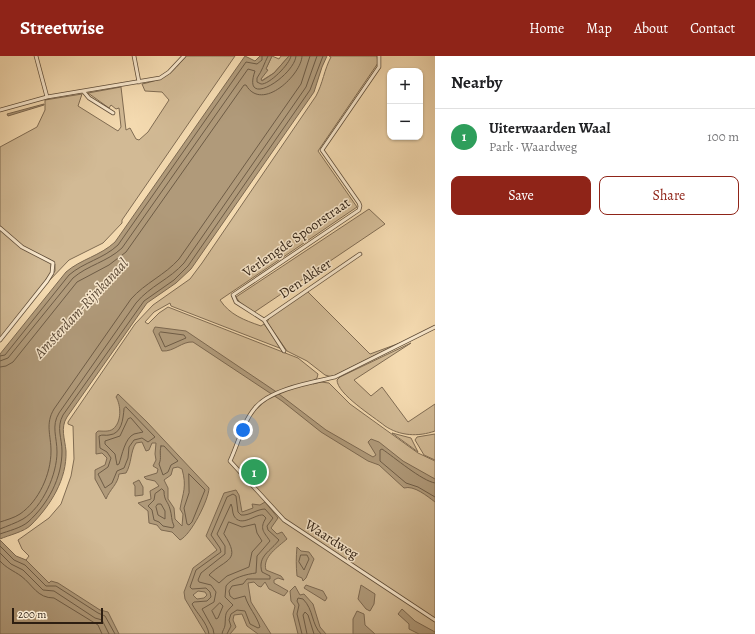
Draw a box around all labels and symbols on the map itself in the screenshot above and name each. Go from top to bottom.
street label: Verlengde Spoorstraat [238,193,354,282]
street label: Den Akker [275,253,336,303]
water label: Amsterdam-Rijnkanaal [29,254,133,363]
your location [233,420,253,440]
pin: 1 [241,457,267,487]
street label: Waardweg [300,514,362,564]
scale bar [12,606,103,625]

